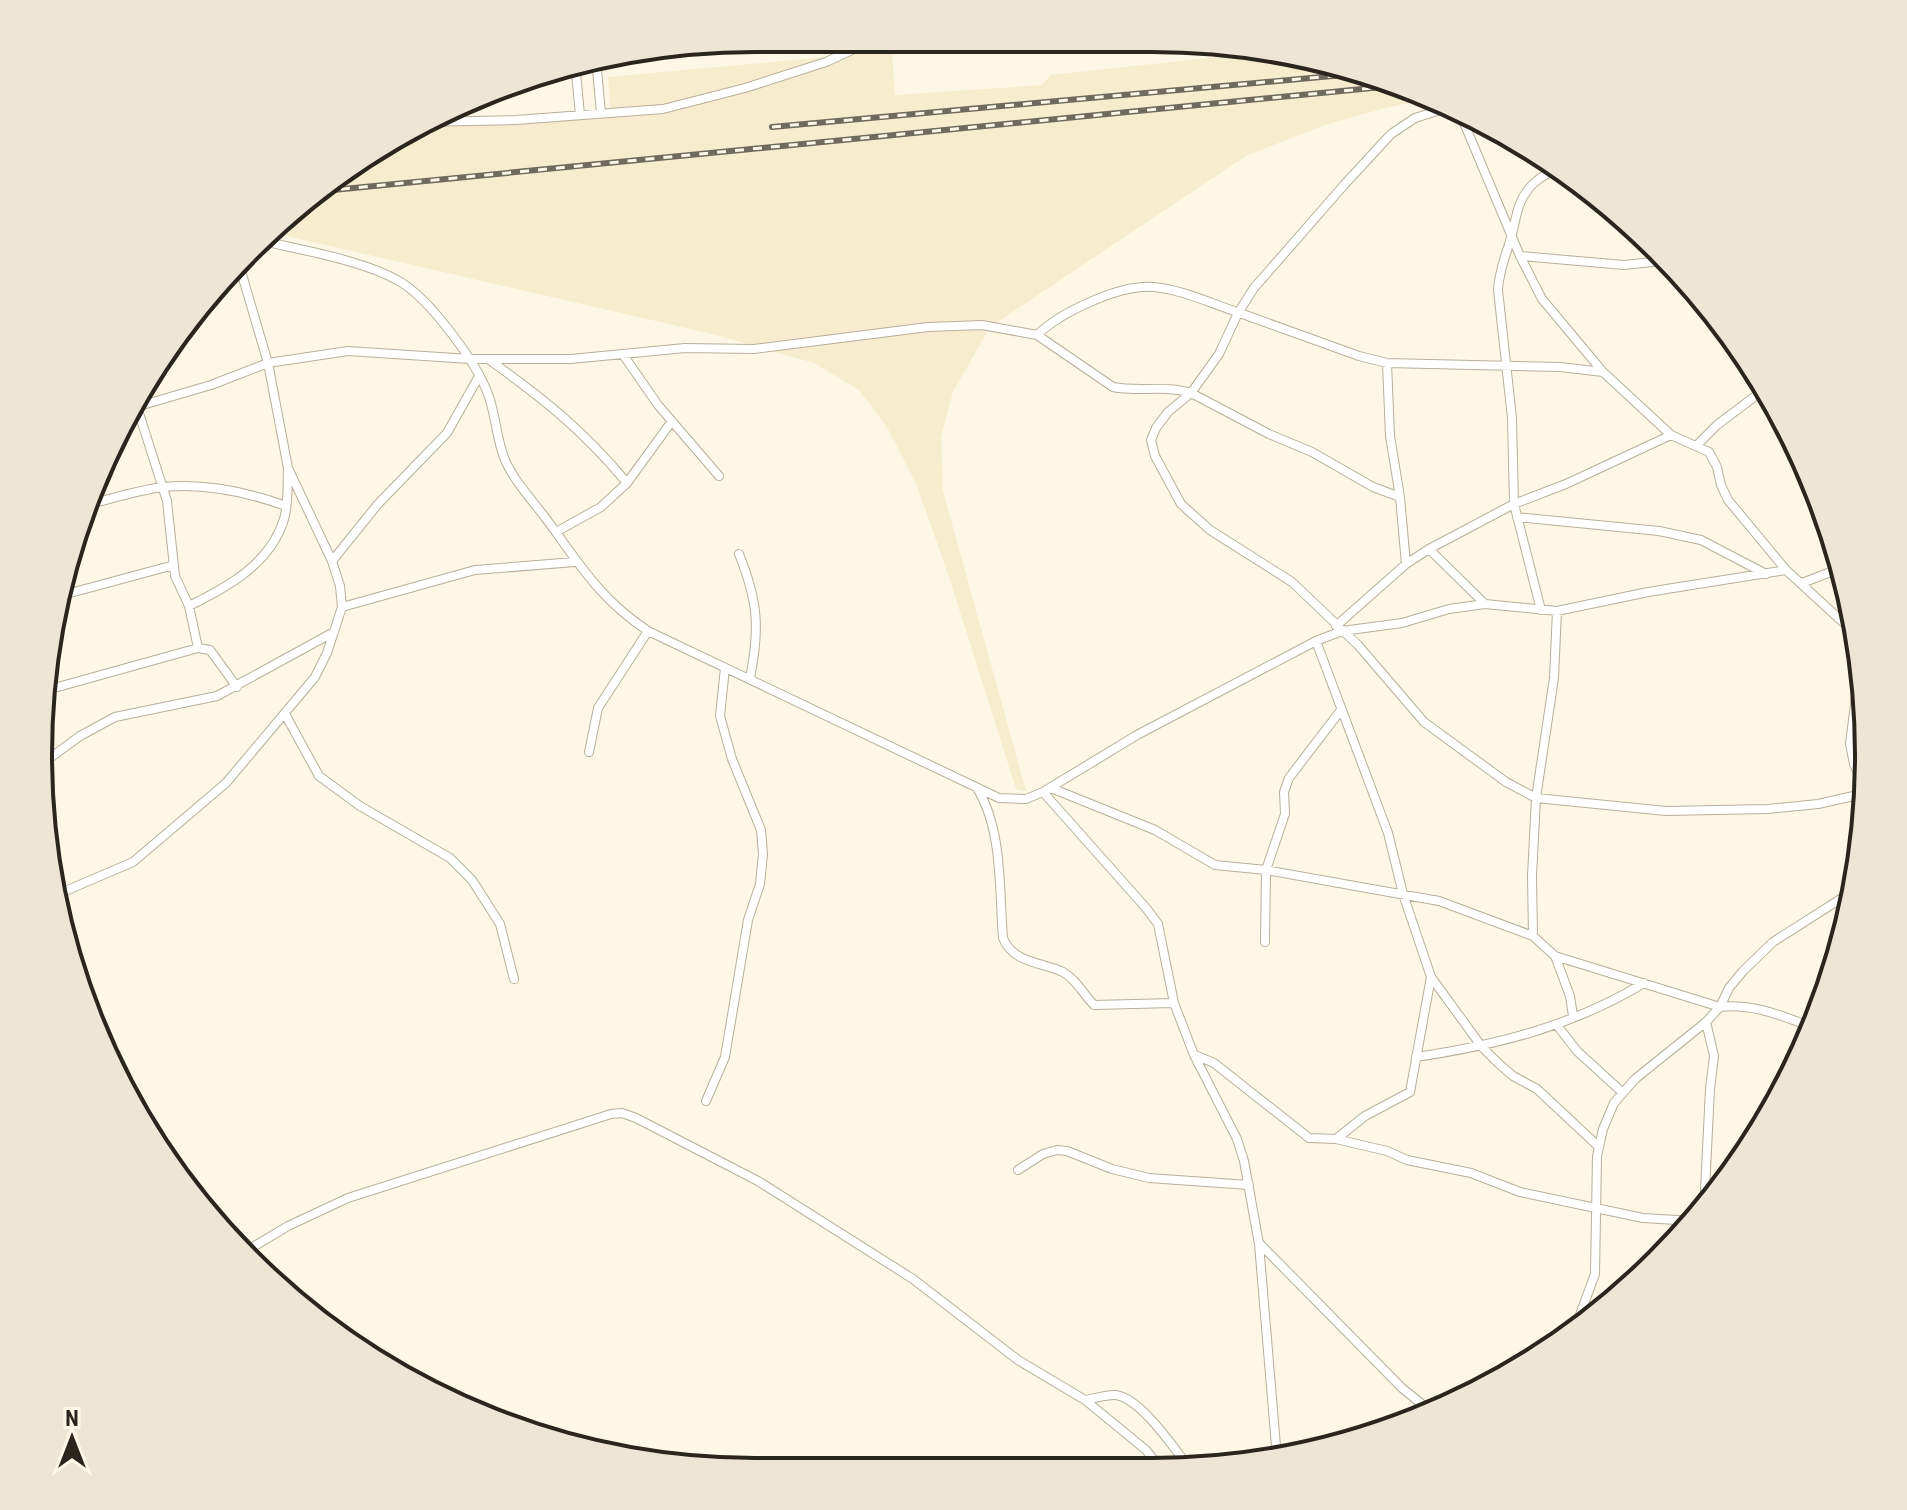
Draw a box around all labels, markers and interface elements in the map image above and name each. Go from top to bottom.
north arrow [32,1398,112,1478]
text: N [65,1406,79,1431]

